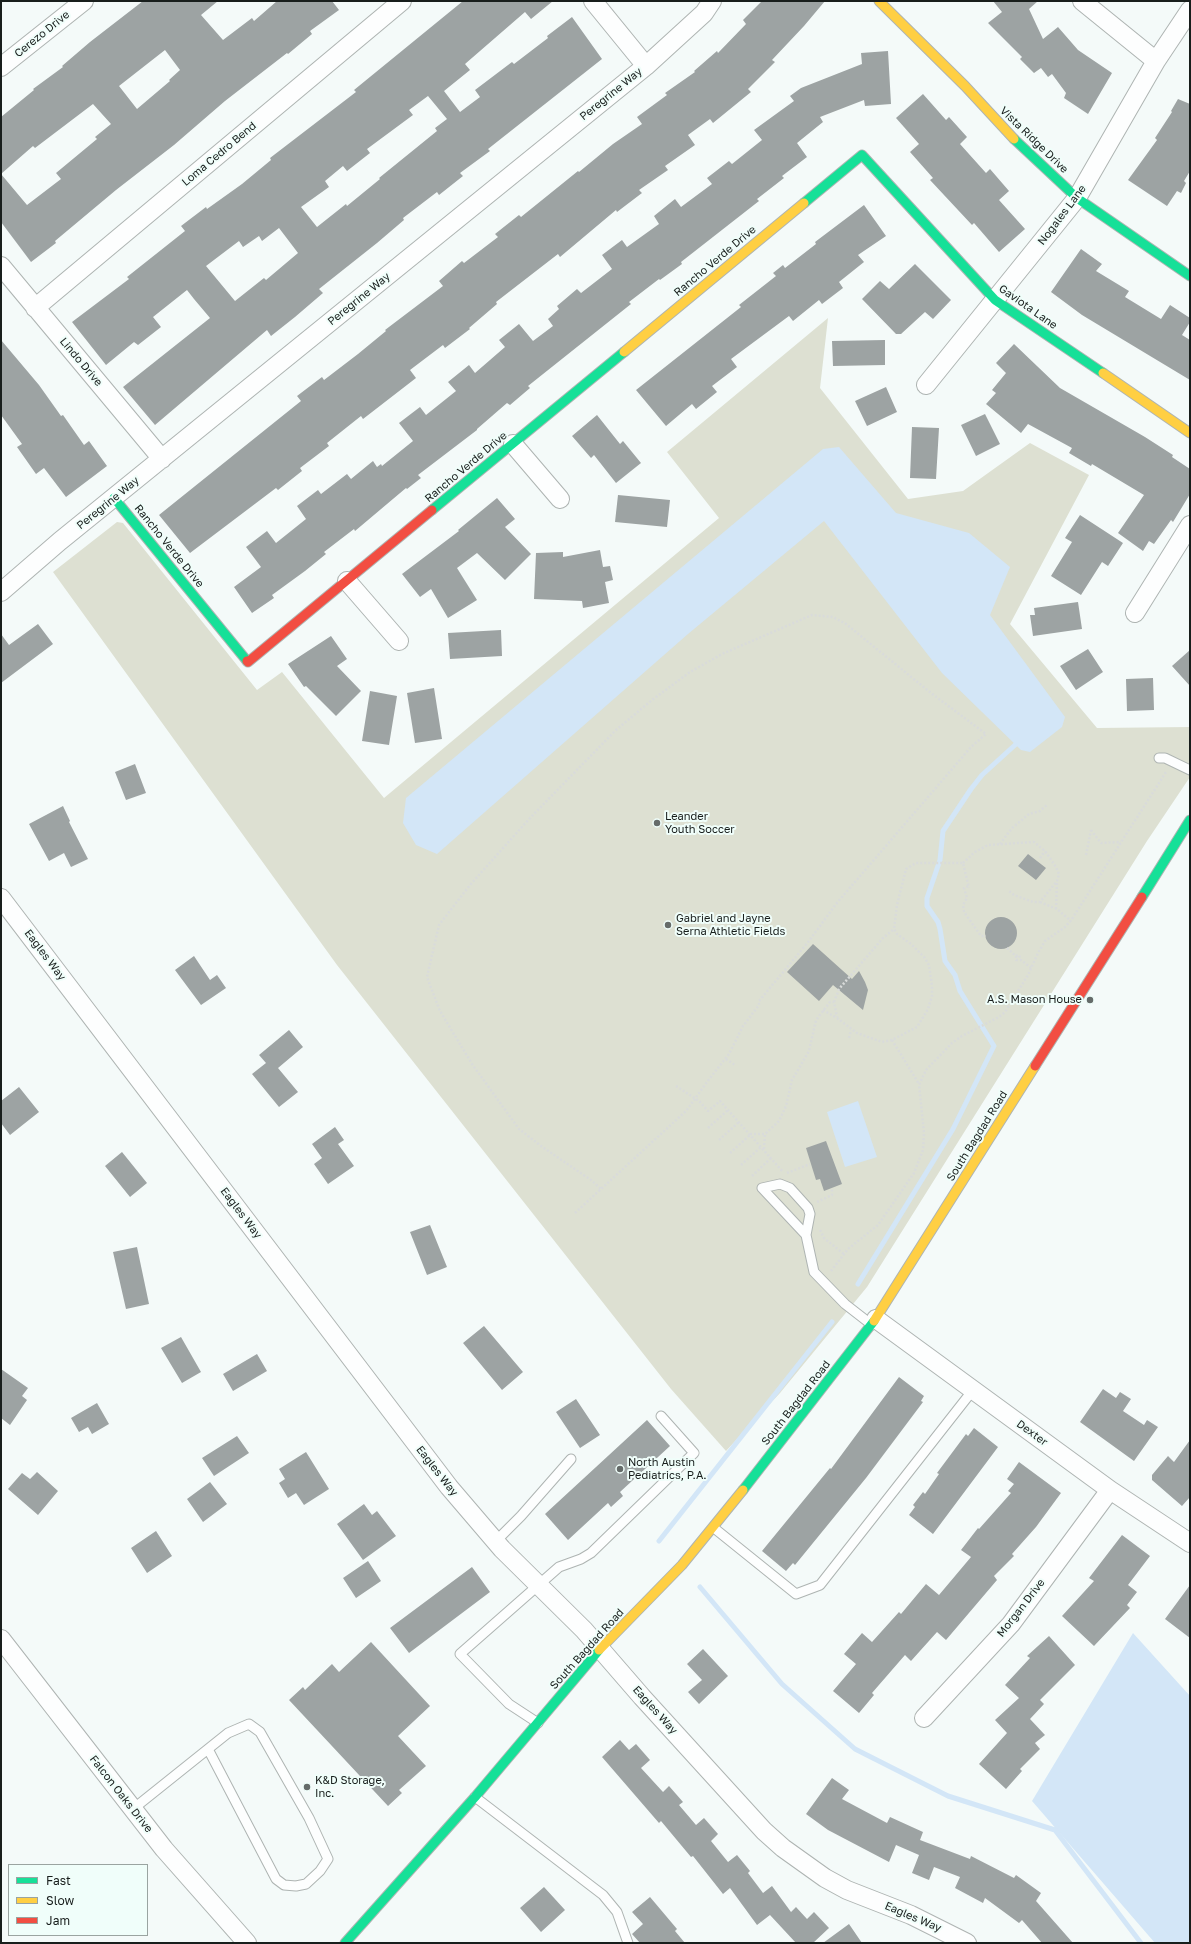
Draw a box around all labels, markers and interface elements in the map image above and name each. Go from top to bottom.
street label: Cerezo Drive [12,8,72,60]
street label: Peregrine Way [577,65,645,123]
street label: Vista Ridge Drive [997,104,1071,176]
street label: Loma Cedro Bend [179,119,259,189]
street label: Nogales Lane [1035,182,1089,248]
street label: Rancho Verde Drive [671,223,759,299]
street label: Peregrine Way [325,270,393,328]
street label: Gaviota Lane [996,282,1060,332]
street label: Lindo Drive [57,335,105,389]
street label: Rancho Verde Drive [422,429,510,505]
street label: Peregrine Way [74,474,142,532]
street label: Rancho Verde Drive [131,502,207,590]
place label: Leander Youth Soccer [665,810,735,836]
marker: Leander Youth Soccer [652,818,662,828]
place label: Gabriel and Jayne Serna Athletic Fields [676,912,785,938]
marker: Gabriel and Jayne Serna Athletic Fields [663,920,673,930]
street label: Eagles Way [22,927,68,983]
place label: A.S. Mason House [987,993,1082,1007]
marker: A.S. Mason House [1085,995,1095,1005]
street label: South Bagdad Road [944,1088,1010,1184]
street label: Eagles Way [218,1185,264,1241]
street label: South Bagdad Road [759,1358,833,1448]
street label: Dexter [1014,1417,1050,1449]
street label: Eagles Way [413,1443,461,1499]
place label: North Austin Pediatrics, P.A. [628,1456,707,1482]
marker: North Austin Pediatrics, P.A. [615,1464,625,1474]
street label: Morgan Drive [994,1576,1048,1640]
street label: South Bagdad Road [547,1606,627,1692]
street label: Eagles Way [630,1683,680,1737]
street label: Falcon Oaks Drive [87,1753,155,1835]
place label: K&D Storage, Inc. [315,1774,385,1800]
marker: K&D Storage, Inc. [302,1782,312,1792]
legend [8,1864,148,1936]
text: Fast [46,1873,71,1888]
text: Slow [46,1893,74,1908]
street label: Eagles Way [883,1899,943,1935]
text: Jam [46,1913,70,1928]

